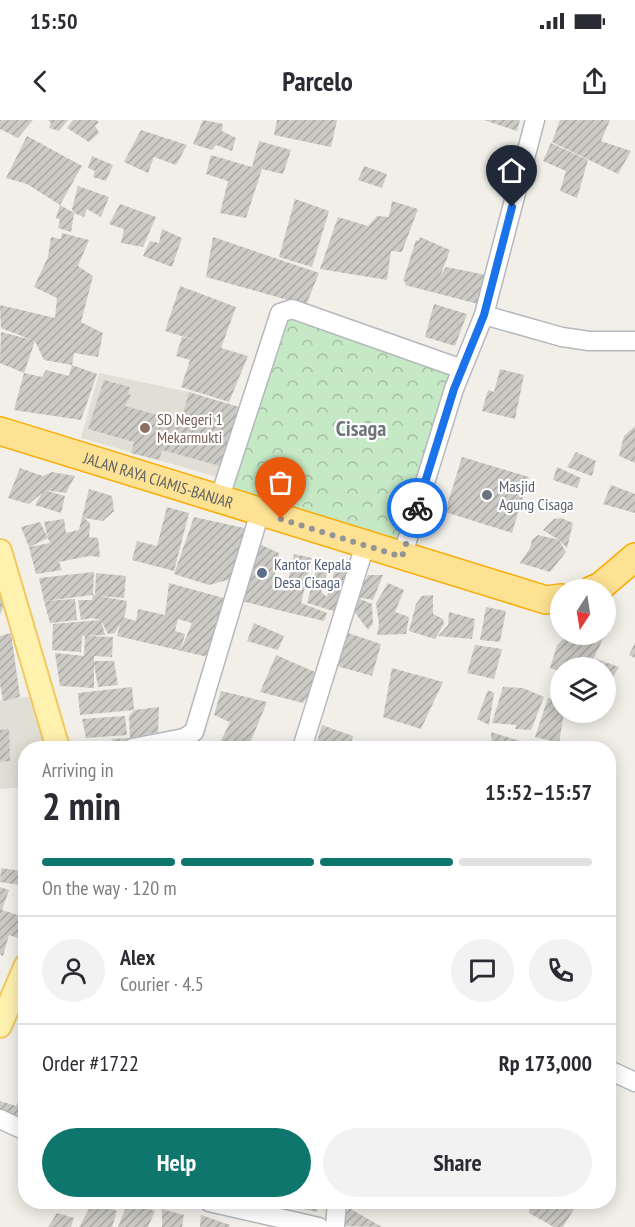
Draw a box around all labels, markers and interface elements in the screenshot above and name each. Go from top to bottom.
text: 15:50 [30,7,78,35]
text: Parcelo [282,64,353,98]
icon: back [24,65,57,98]
icon: share [578,65,611,98]
pin [486,145,537,207]
icon: home [495,154,528,187]
place label: SD Negeri 1 Mekarmukti [157,409,223,447]
district label: Cisaga [336,414,386,442]
marker: SD Negeri 1 Mekarmukti [138,421,152,435]
street label: JALAN RAYA CIAMIS-BANJAR [80,447,236,513]
pin [255,457,306,519]
icon: bag [264,466,297,499]
place label: Masjid Agung Cisaga [499,476,574,514]
courier [387,478,447,538]
marker: Masjid Agung Cisaga [480,488,494,502]
icon: bike [401,492,434,525]
place label: Kantor Kepala Desa Cisaga [274,554,351,592]
marker: Kantor Kepala Desa Cisaga [255,566,269,580]
north arrow [550,579,616,645]
map controls [550,579,616,723]
button: layers [550,657,616,723]
text: Arriving in [42,757,114,783]
text: 15:52–15:57 [485,778,592,806]
text: 2 min [42,780,121,831]
text: On the way · 120 m [42,875,177,901]
button: person [42,939,105,1002]
button: chat [451,939,514,1002]
button: phone [529,939,592,1002]
text: Alex [120,943,155,971]
text: Courier · 4.5 [120,971,204,997]
text: Order #1722 [42,1049,139,1077]
text: Rp 173,000 [499,1049,592,1077]
button: Help [42,1128,311,1197]
button: Share [323,1128,592,1197]

